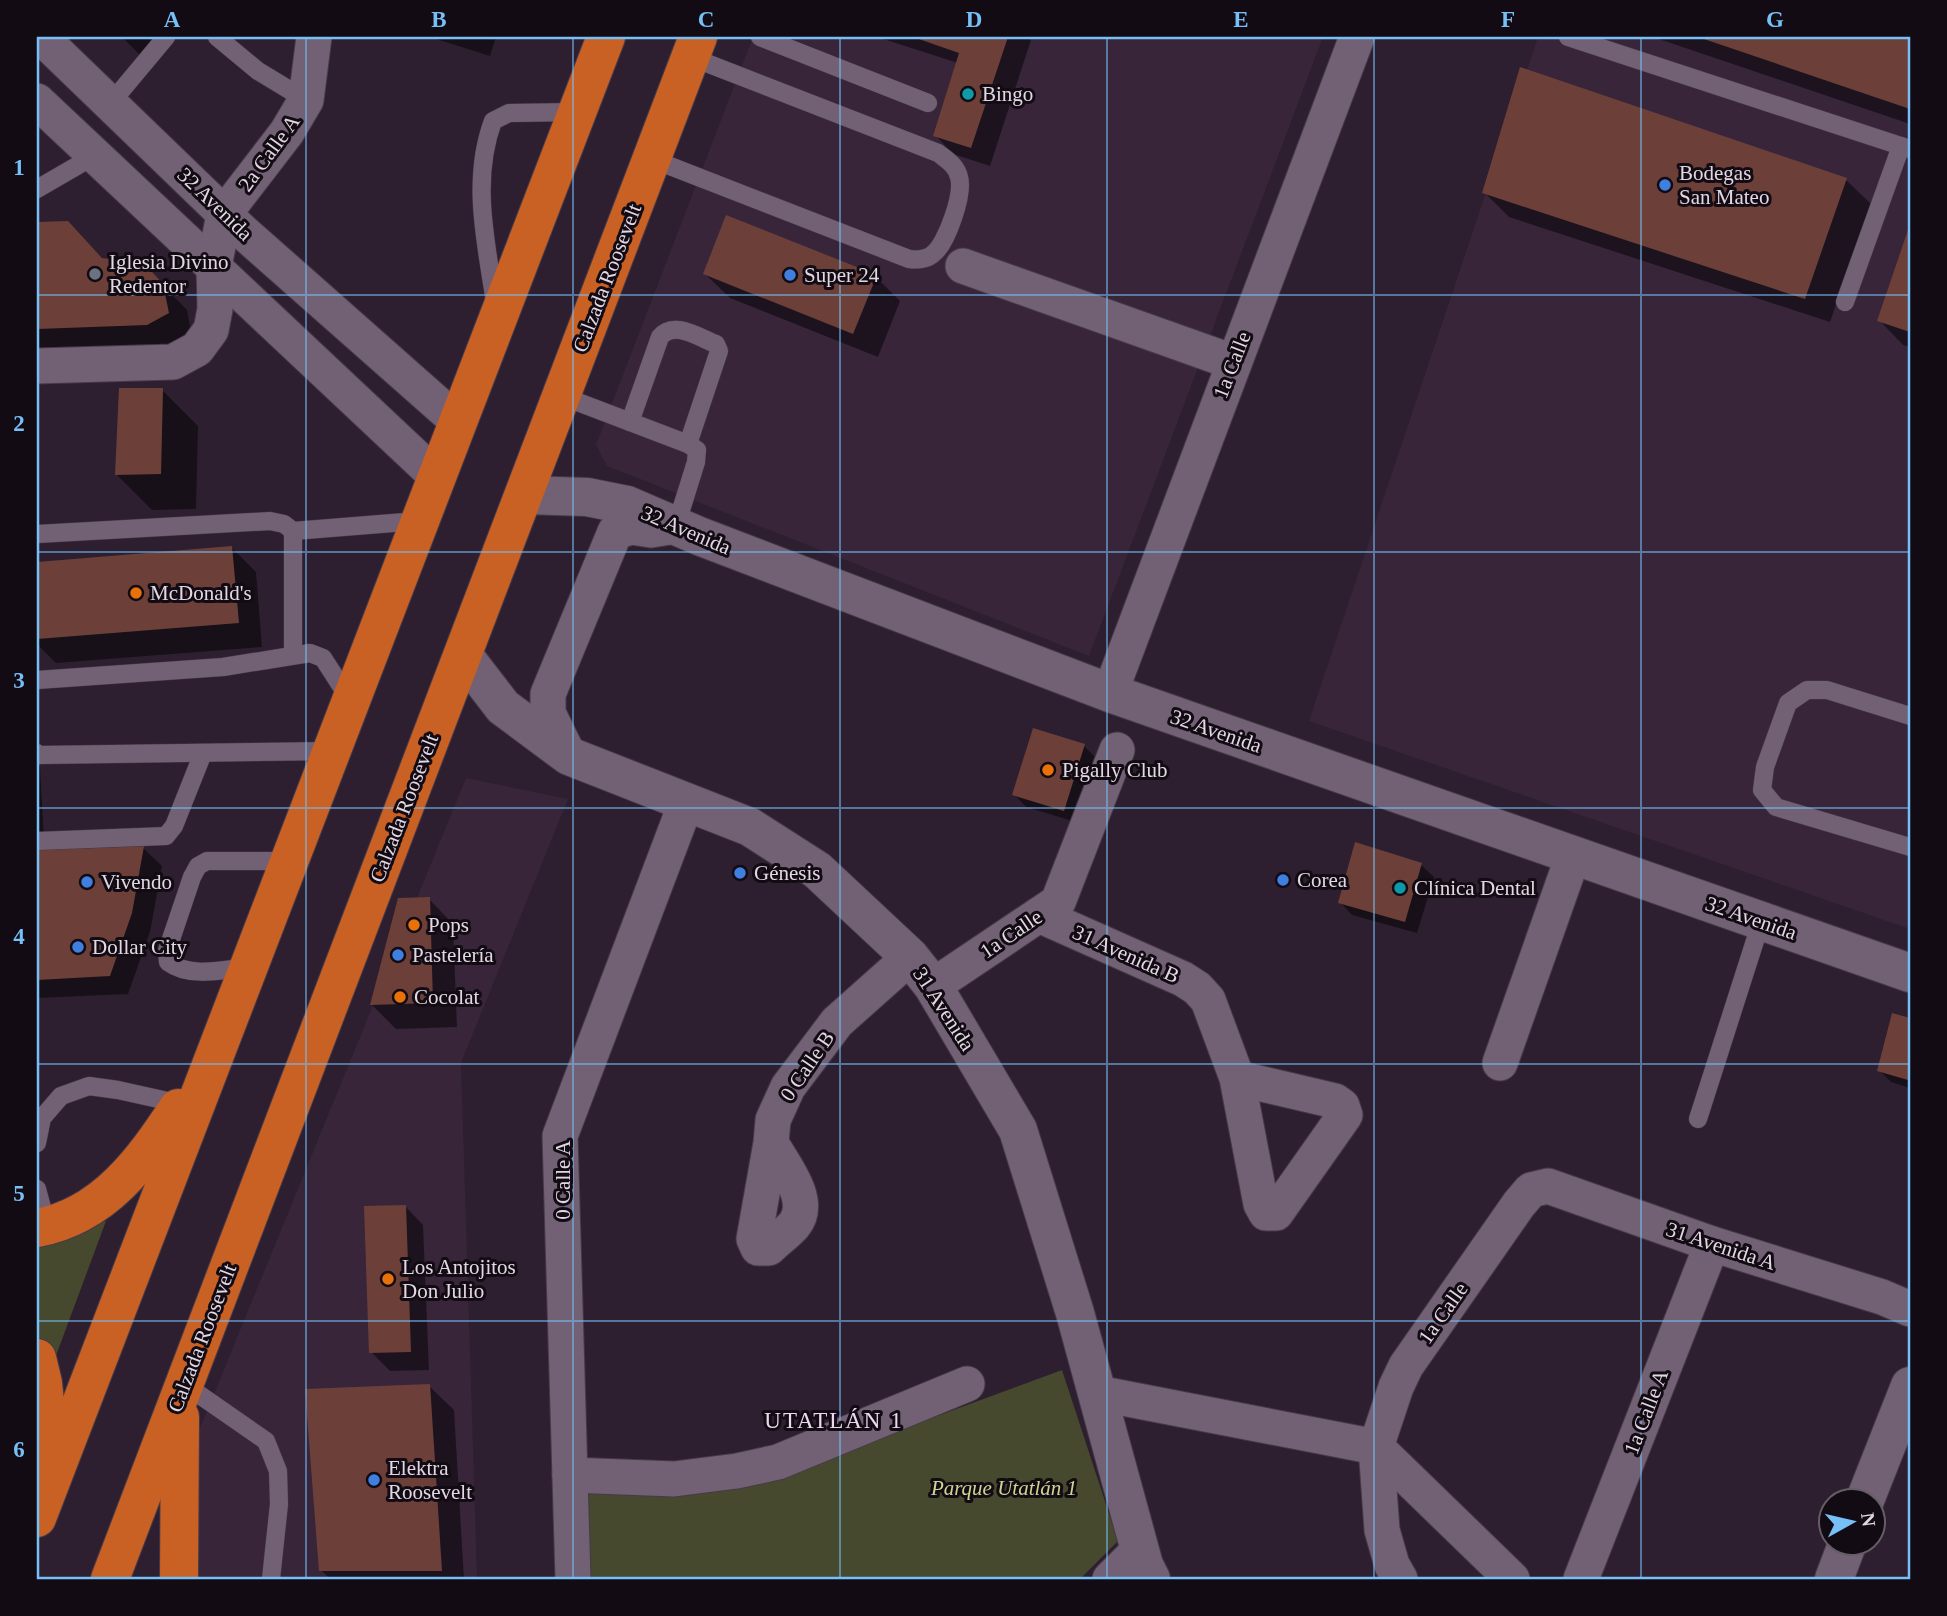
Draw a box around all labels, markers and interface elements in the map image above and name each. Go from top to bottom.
text: A [164,7,181,32]
text: B [431,7,447,32]
text: C [698,7,714,32]
text: D [966,7,982,32]
text: E [1233,7,1249,32]
text: F [1501,7,1515,32]
text: G [1766,7,1784,32]
place label: Bingo [982,82,1033,106]
marker: Bingo [960,86,976,102]
street label: 2a Calle A [233,109,305,196]
text: 1 [13,155,25,180]
place label: Bodegas San Mateo [1679,161,1769,209]
street label: 32 Avenida [173,162,258,246]
marker: Bodegas San Mateo [1657,177,1673,193]
street label: Calzada Roosevelt [568,200,646,356]
place label: Iglesia Divino Redentor [109,250,229,298]
place label: Super 24 [804,263,880,287]
marker: Iglesia Divino Redentor [87,266,103,282]
marker: Super 24 [782,267,798,283]
street label: 1a Calle [1208,328,1256,402]
text: 2 [13,411,25,436]
street label: 32 Avenida [638,500,735,560]
place label: McDonald's [150,581,252,605]
marker: McDonald's [128,585,144,601]
text: 3 [13,668,25,693]
street label: 32 Avenida [1167,704,1265,758]
street label: Calzada Roosevelt [365,730,443,886]
place label: Pigally Club [1062,758,1168,782]
marker: Pigally Club [1040,762,1056,778]
place label: Génesis [754,861,821,885]
marker: Génesis [732,865,748,881]
place label: Corea [1297,868,1348,892]
place label: Vivendo [101,870,172,894]
marker: Corea [1275,872,1291,888]
marker: Vivendo [79,874,95,890]
place label: Clínica Dental [1414,876,1536,900]
marker: Clínica Dental [1392,880,1408,896]
street label: 32 Avenida [1702,891,1800,945]
street label: 1a Calle [976,905,1046,963]
place label: Pops [428,913,469,937]
marker: Pops [406,917,422,933]
street label: 31 Avenida B [1069,920,1183,988]
text: 4 [13,924,25,949]
place label: Dollar City [92,935,188,959]
marker: Dollar City [70,939,86,955]
place label: Pastelería [412,943,494,967]
marker: Pastelería [390,947,406,963]
street label: 31 Avenida [908,963,980,1056]
place label: Cocolat [414,985,479,1009]
marker: Cocolat [392,989,408,1005]
street label: 0 Calle B [775,1026,839,1106]
street label: 0 Calle A [551,1140,575,1220]
text: 5 [13,1181,25,1206]
street label: 31 Avenida A [1663,1217,1780,1275]
place label: Los Antojitos Don Julio [402,1255,516,1303]
street label: Calzada Roosevelt [163,1260,241,1416]
marker: Los Antojitos Don Julio [380,1271,396,1287]
street label: 1a Calle [1413,1278,1473,1348]
street label: 1a Calle A [1619,1366,1673,1458]
district label: UTATLÁN 1 [764,1408,904,1433]
text: 6 [13,1437,25,1462]
place label: Elektra Roosevelt [388,1456,472,1504]
marker: Elektra Roosevelt [366,1472,382,1488]
park label: Parque Utatlán 1 [930,1476,1077,1500]
north arrow [1818,1486,1888,1556]
text: N [1857,1511,1880,1528]

